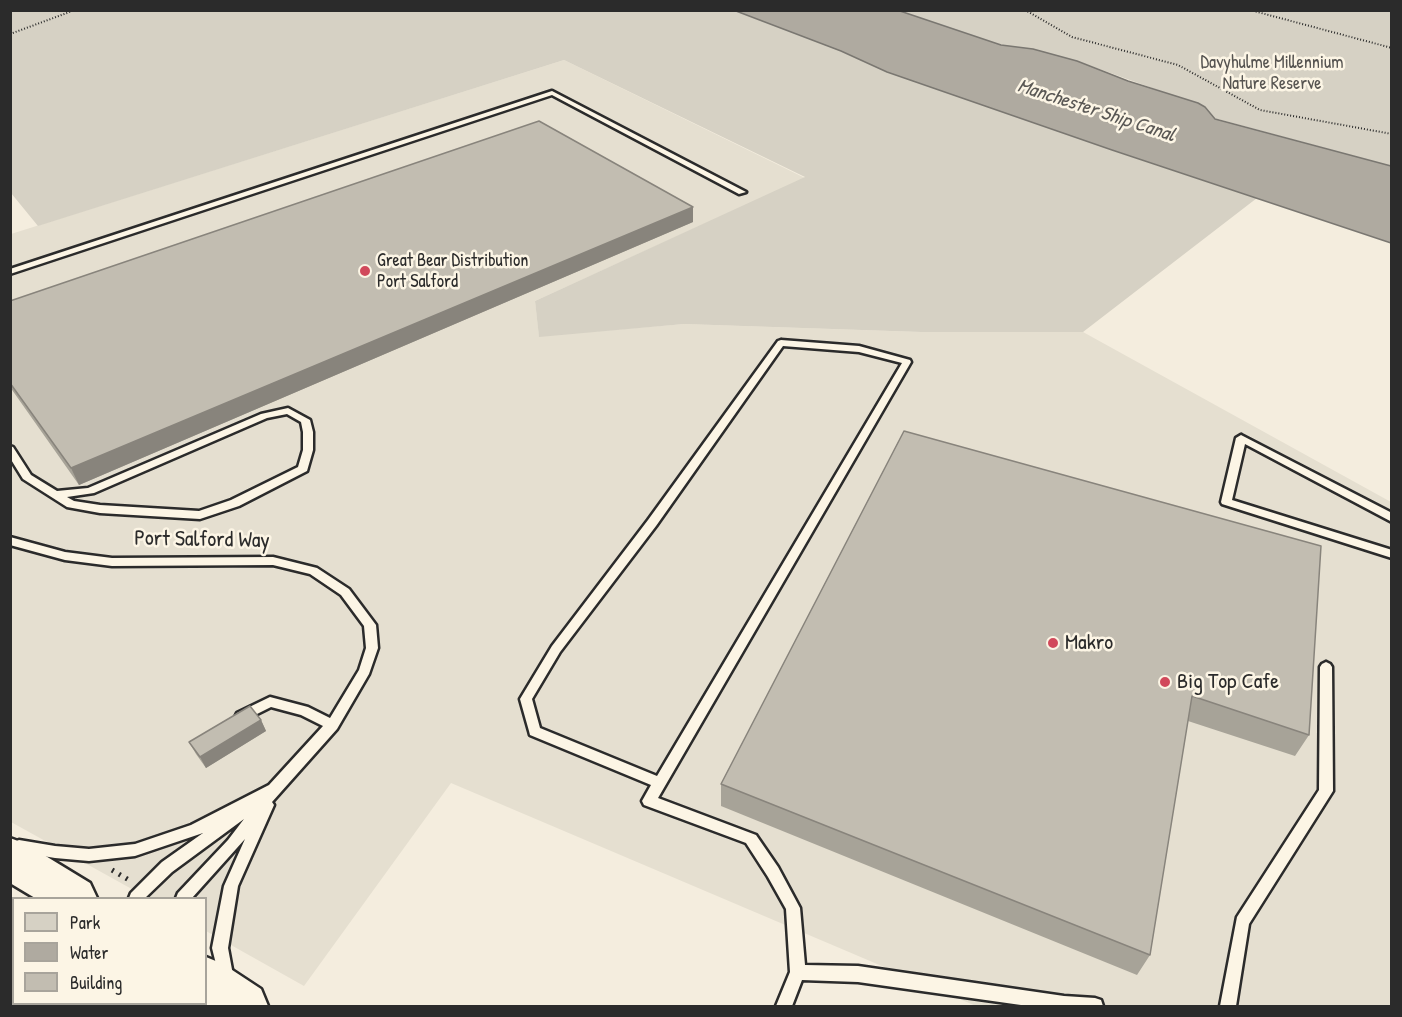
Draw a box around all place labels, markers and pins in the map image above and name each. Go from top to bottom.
place label: Great Bear Distribution Port Salford [377,250,528,292]
marker: Great Bear Distribution Port Salford [358,264,372,278]
place label: Makro [1065,630,1113,656]
marker: Makro [1046,636,1060,650]
place label: Big Top Cafe [1177,669,1279,695]
marker: Big Top Cafe [1158,675,1172,689]

